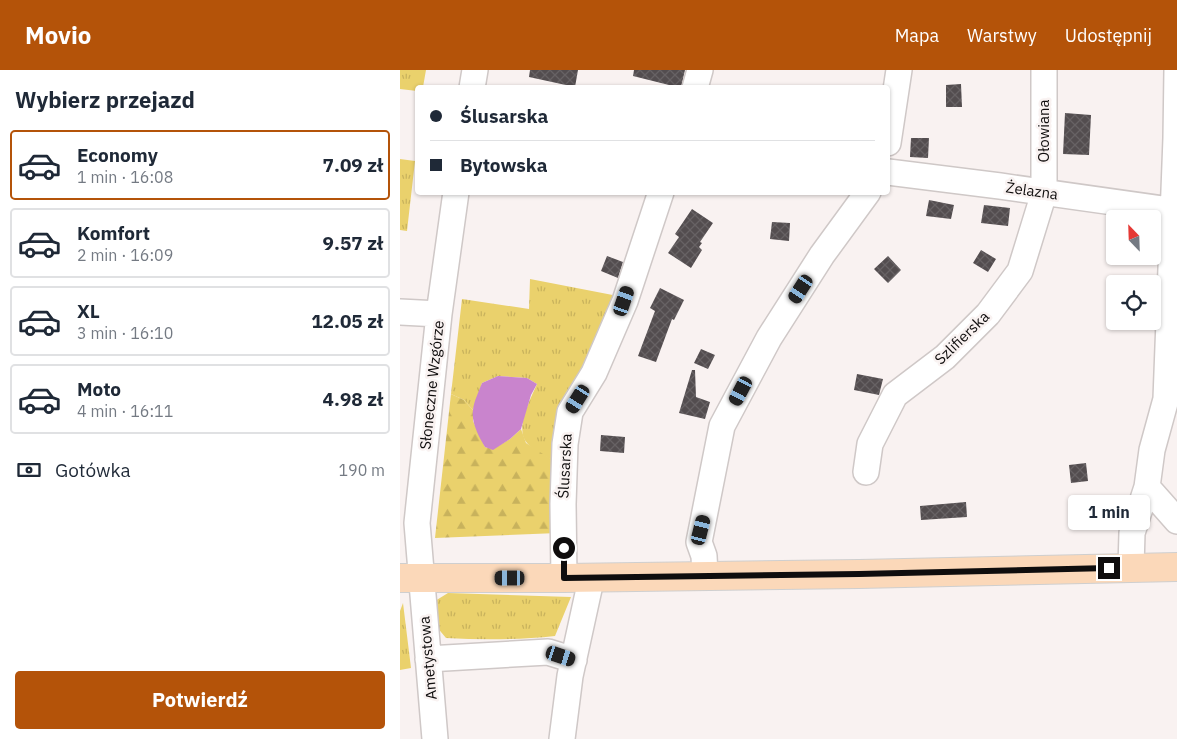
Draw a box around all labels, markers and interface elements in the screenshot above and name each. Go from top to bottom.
text: Movio [25,19,91,51]
text: Mapa [895,24,939,47]
text: Warstwy [967,24,1037,47]
text: Udostępnij [1065,24,1152,47]
text: Wybierz przejazd [15,85,195,114]
street label: Ołowiana [1034,100,1053,162]
text: Ślusarska [460,104,548,128]
icon: car [17,143,62,188]
text: Economy [77,143,158,167]
text: 7.09 zł [323,153,383,177]
text: Bytowska [460,153,548,177]
text: 1 min · 16:08 [77,167,173,187]
street label: Żelazna [1005,177,1059,204]
north arrow [1106,210,1161,265]
map controls [1106,210,1161,330]
icon: car [17,221,62,266]
text: Komfort [77,221,150,245]
text: 9.57 zł [323,231,383,255]
text: 2 min · 16:09 [77,245,173,265]
car [786,272,815,306]
button: locate [1106,275,1161,330]
car [612,284,635,318]
icon: car [17,299,62,344]
text: XL [77,299,100,323]
street label: Szlifierska [930,307,993,368]
text: 12.05 zł [311,309,383,333]
street label: Słoneczne Wzgórze [415,319,448,451]
text: 3 min · 16:10 [77,323,173,343]
car [727,374,754,408]
icon: car [17,377,62,422]
text: Moto [77,377,121,401]
car [563,382,592,416]
text: 4.98 zł [323,387,383,411]
text: 4 min · 16:11 [77,401,173,421]
street label: Ślusarska [553,433,576,499]
icon: cash [15,456,43,484]
text: Gotówka [55,458,131,482]
text: 190 m [338,460,385,480]
callout: 1 min [1068,496,1150,530]
text: 1 min [1088,502,1130,522]
car [690,514,711,546]
route start [553,537,575,559]
route end [1098,557,1120,579]
car [495,571,525,586]
street label: Ametystowa [414,615,441,701]
car [544,644,577,668]
button: Potwierdź [15,671,385,729]

